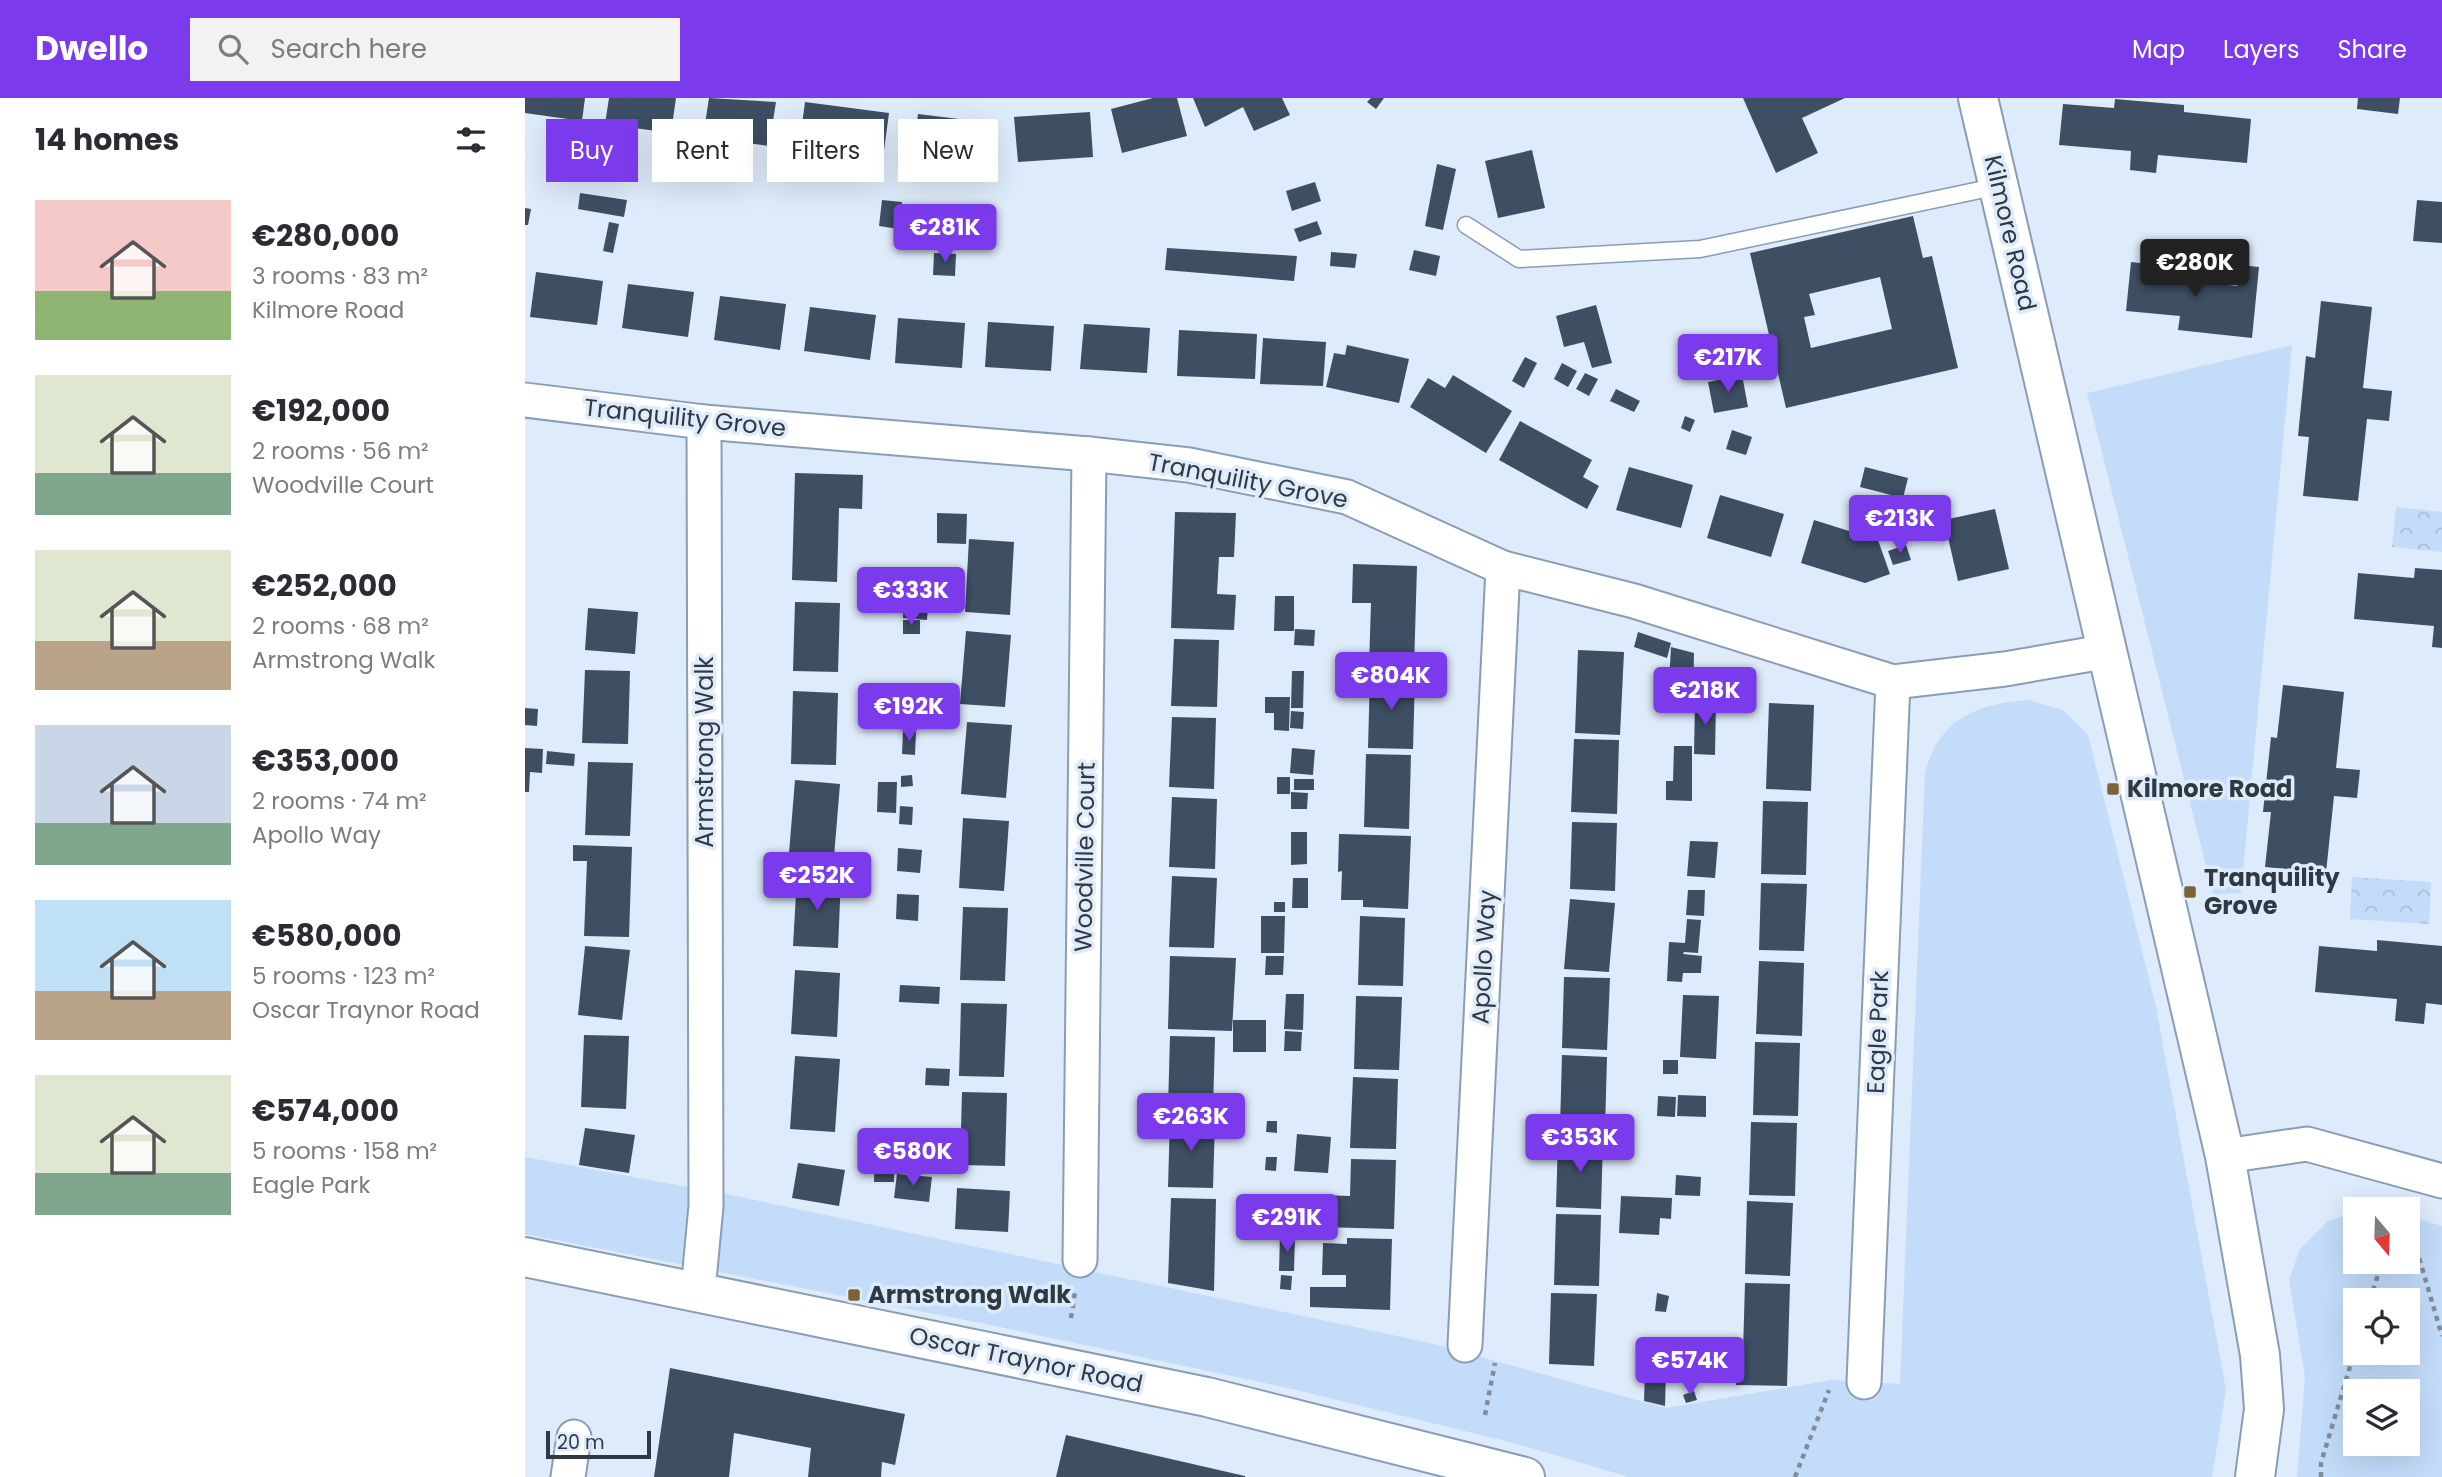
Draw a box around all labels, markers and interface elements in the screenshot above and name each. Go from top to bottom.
search box [190,18,680,81]
text: Dwello [35,25,148,72]
icon: search [214,30,252,68]
text: Search here [270,31,427,67]
text: Map [2132,33,2185,66]
text: Layers [2223,33,2299,66]
text: Share [2337,33,2407,66]
text: 14 homes [35,118,179,161]
chip: Buy [546,119,638,182]
chip: Rent [652,119,753,182]
chip: Filters [767,119,884,182]
chip: New [898,119,998,182]
icon: filters [452,121,490,159]
street label: Kilmore Road [1977,152,2044,314]
pin: €281K [896,204,994,264]
text: €281K [909,211,981,243]
text: €280,000 [252,214,399,257]
icon: home [91,228,175,312]
pin: €280K [2146,240,2244,299]
text: €280K [2156,246,2234,278]
text: 3 rooms · 83 m² [252,260,428,292]
text: Kilmore Road [252,294,404,326]
pin: €217K [1679,334,1777,394]
text: €217K [1694,341,1762,373]
text: €192,000 [252,389,390,432]
street label: Tranquility Grove [582,390,788,445]
icon: home [91,403,175,487]
text: 2 rooms · 56 m² [252,435,429,467]
street label: Tranquility Grove [1145,445,1351,516]
text: Woodville Court [252,469,434,501]
pin: €213K [1851,496,1949,555]
text: €213K [1865,502,1935,534]
text: €252,000 [252,564,397,607]
pin: €333K [862,568,960,627]
text: €333K [873,574,949,606]
icon: home [91,578,175,662]
text: 2 rooms · 68 m² [252,610,429,642]
text: Armstrong Walk [252,644,435,676]
pin: €804K [1342,652,1440,712]
street label: Armstrong Walk [688,656,721,848]
text: €804K [1351,659,1431,691]
pin: €218K [1656,668,1754,727]
text: €218K [1669,674,1741,706]
pin: €192K [860,684,958,743]
text: €192K [874,690,944,722]
text: €353,000 [252,739,399,782]
icon: home [91,753,175,837]
street label: Woodville Court [1066,762,1103,952]
place label: Kilmore Road [2127,772,2292,805]
marker: Kilmore Road [2105,781,2121,797]
text: 2 rooms · 74 m² [252,785,427,817]
text: Apollo Way [252,819,381,851]
pin: €252K [768,852,866,912]
text: €252K [779,859,855,891]
place label: Tranquility Grove [2204,861,2340,922]
marker: Tranquility Grove [2182,884,2198,900]
street label: Apollo Way [1464,888,1504,1025]
text: €580,000 [252,914,402,957]
icon: home [91,928,175,1012]
text: 5 rooms · 123 m² [252,960,435,992]
street label: Eagle Park [1859,969,1896,1094]
text: Oscar Traynor Road [252,994,480,1026]
text: €574,000 [252,1089,399,1132]
pin: €263K [1142,1094,1240,1153]
text: €263K [1153,1100,1229,1132]
icon: home [91,1103,175,1187]
pin: €353K [1531,1114,1629,1174]
text: €353K [1541,1121,1619,1153]
pin: €580K [864,1128,962,1188]
text: 5 rooms · 158 m² [252,1135,437,1167]
text: €580K [873,1135,953,1167]
text: Eagle Park [252,1169,370,1201]
pin: €291K [1238,1194,1336,1254]
north arrow [2343,1197,2420,1274]
map controls [2343,1197,2420,1456]
text: €291K [1252,1201,1322,1233]
place label: Armstrong Walk [868,1278,1071,1311]
marker: Armstrong Walk [846,1287,862,1303]
button: locate [2343,1288,2420,1365]
street label: Oscar Traynor Road [906,1319,1146,1400]
pin: €574K [1641,1338,1739,1397]
text: €574K [1651,1344,1729,1376]
button: layers [2343,1379,2420,1456]
scale bar [546,1428,651,1460]
text: 20 m [557,1429,605,1456]

